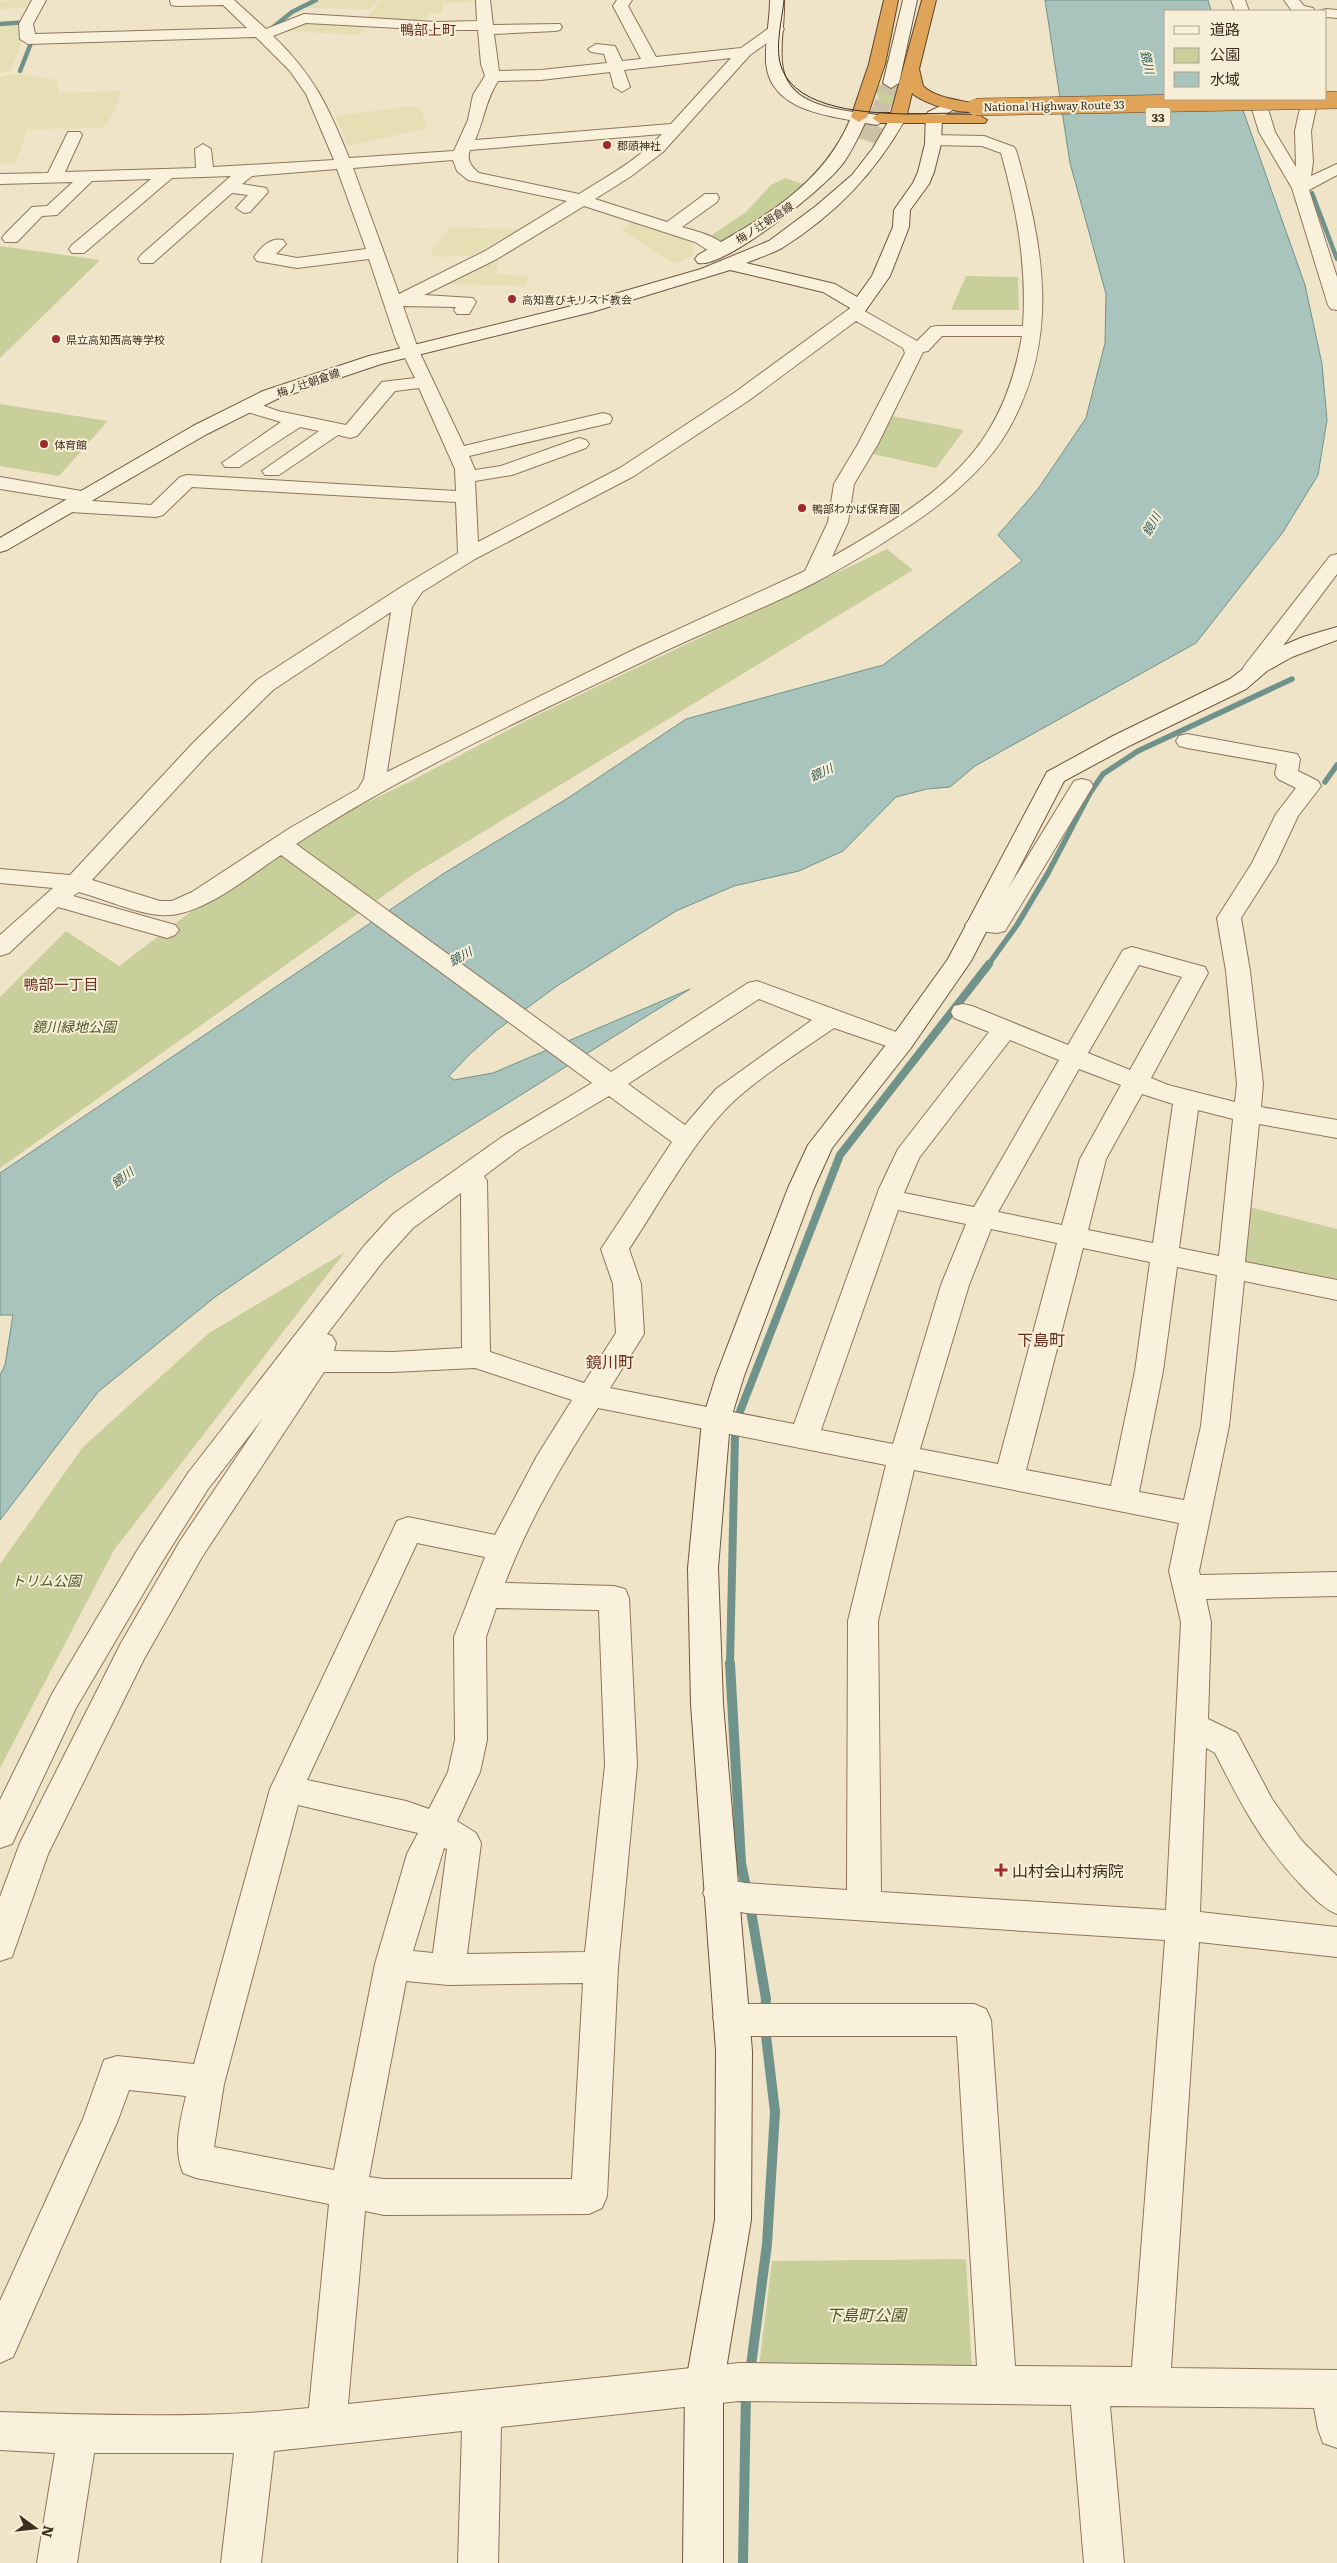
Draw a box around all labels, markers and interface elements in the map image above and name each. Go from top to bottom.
legend [1164,10,1327,100]
text: 道路 [1210,17,1240,40]
district label: 鴨部上町 [400,19,456,39]
text: 公園 [1210,42,1240,65]
water label: 鏡川 [1137,48,1160,78]
text: 水域 [1210,67,1240,90]
street label: National Highway Route 33 [983,96,1125,114]
road number: 33 [1146,108,1170,126]
place label: 郡頭神社 [617,137,661,153]
marker: 郡頭神社 [601,139,613,151]
street label: 梅ノ辻朝倉線 [732,197,796,247]
place label: 高知喜びキリスト教会 [522,291,632,307]
marker: 高知喜びキリスト教会 [506,293,518,305]
place label: 県立高知西高等学校 [66,331,165,347]
marker: 県立高知西高等学校 [50,333,62,345]
street label: 梅ノ辻朝倉線 [274,364,342,400]
place label: 体育館 [54,436,87,452]
marker: 体育館 [38,438,50,450]
place label: 鴨部わかば保育園 [812,500,900,516]
marker: 鴨部わかば保育園 [796,502,808,514]
water label: 鏡川 [1137,507,1166,539]
water label: 鏡川 [806,758,837,785]
water label: 鏡川 [445,941,477,970]
district label: 鴨部一丁目 [23,972,99,995]
park label: 鏡川緑地公園 [32,1016,118,1036]
water label: 鏡川 [107,1161,139,1191]
district label: 下島町 [1017,1327,1065,1351]
district label: 鏡川町 [586,1349,634,1373]
park label: トリム公園 [11,1570,83,1590]
place label: 山村会山村病院 [1012,1858,1124,1882]
marker: 山村会山村病院 [994,1863,1008,1877]
park label: 下島町公園 [826,2302,908,2326]
north arrow [10,2503,60,2553]
text: N [37,2523,60,2540]

